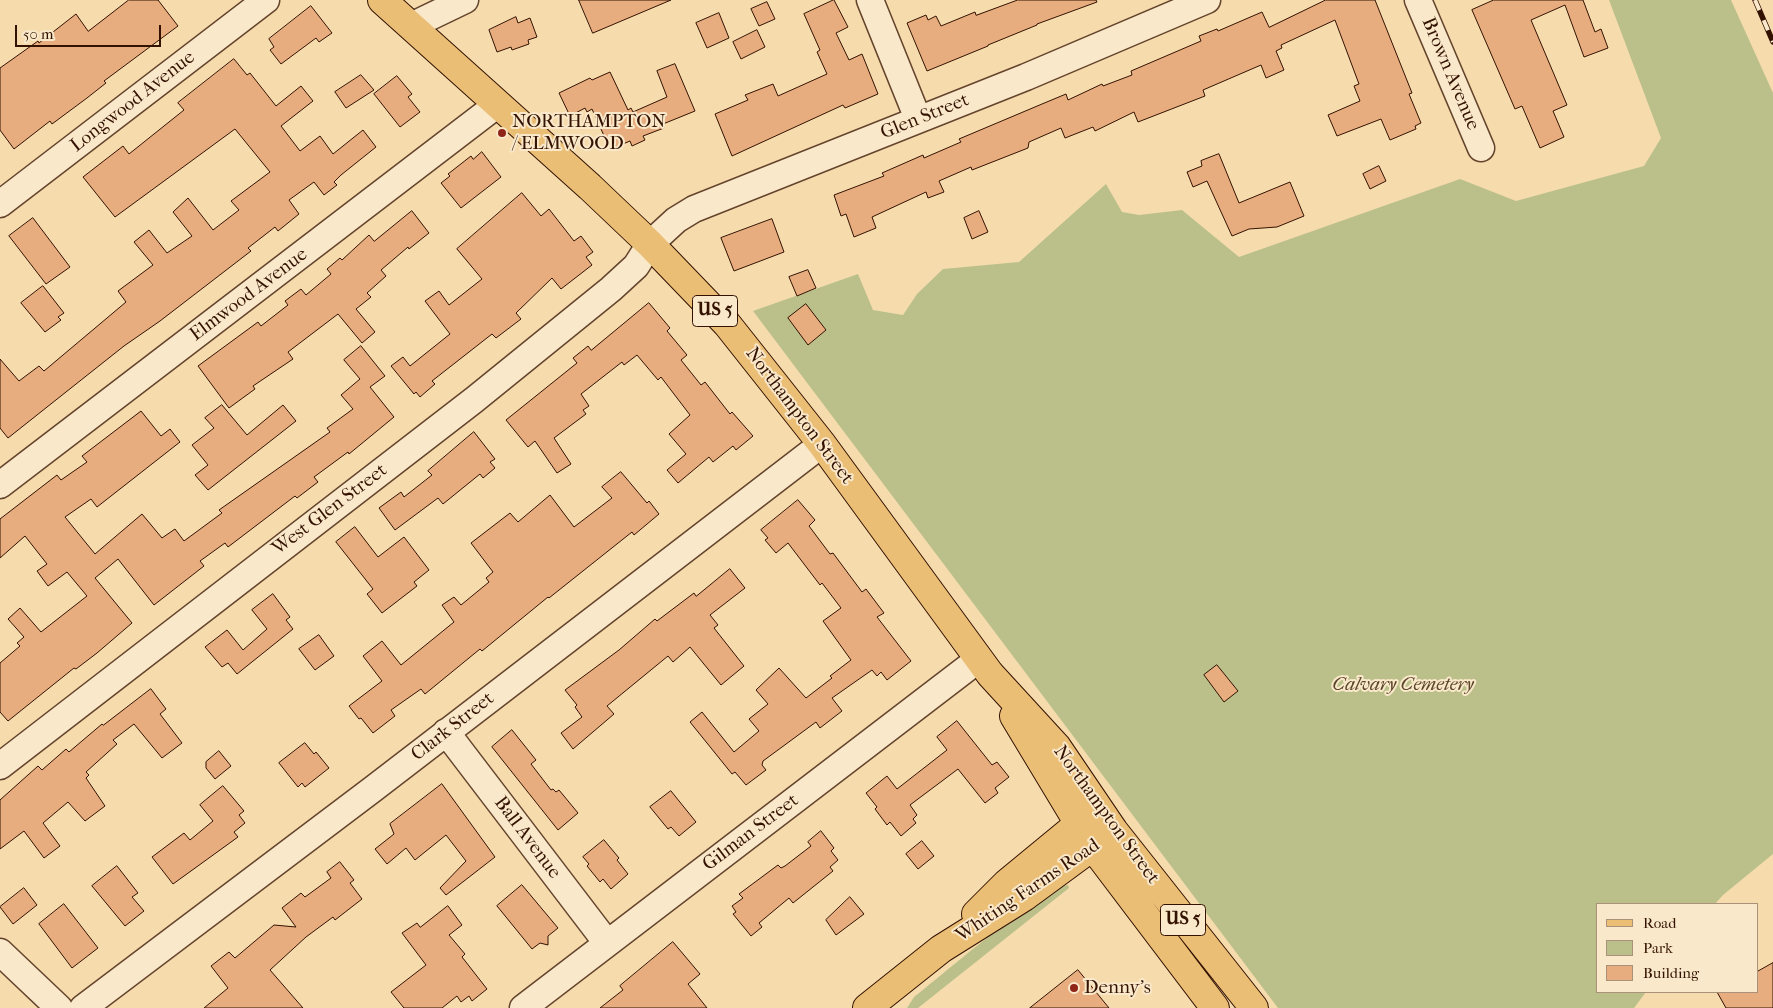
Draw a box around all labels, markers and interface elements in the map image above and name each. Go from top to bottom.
street label: Brown Avenue [1416,14,1484,134]
scale bar [18,15,164,47]
text: 50 m [23,25,53,43]
street label: Longwood Avenue [66,46,200,158]
street label: Glen Street [878,89,972,145]
place label: NORTHAMPTON / ELMWOOD [512,111,666,155]
marker: NORTHAMPTON / ELMWOOD [496,127,508,139]
street label: Elmwood Avenue [186,243,312,347]
road number: US 5 [692,296,738,326]
street label: Northampton Street [740,343,858,489]
street label: West Glen Street [268,459,392,561]
park label: Calvary Cemetery [1332,674,1474,696]
street label: Clark Street [407,688,499,766]
street label: Northampton Street [1048,741,1164,889]
street label: Gilman Street [699,790,803,876]
street label: Ball Avenue [489,792,565,884]
street label: Whiting Farms Road [952,834,1104,948]
legend [1596,903,1758,993]
road number: US 5 [1160,904,1206,936]
text: Road [1643,914,1676,932]
text: Park [1643,939,1673,957]
text: Building [1643,964,1699,982]
place label: Denny's [1084,977,1151,999]
marker: Denny's [1068,982,1080,994]

